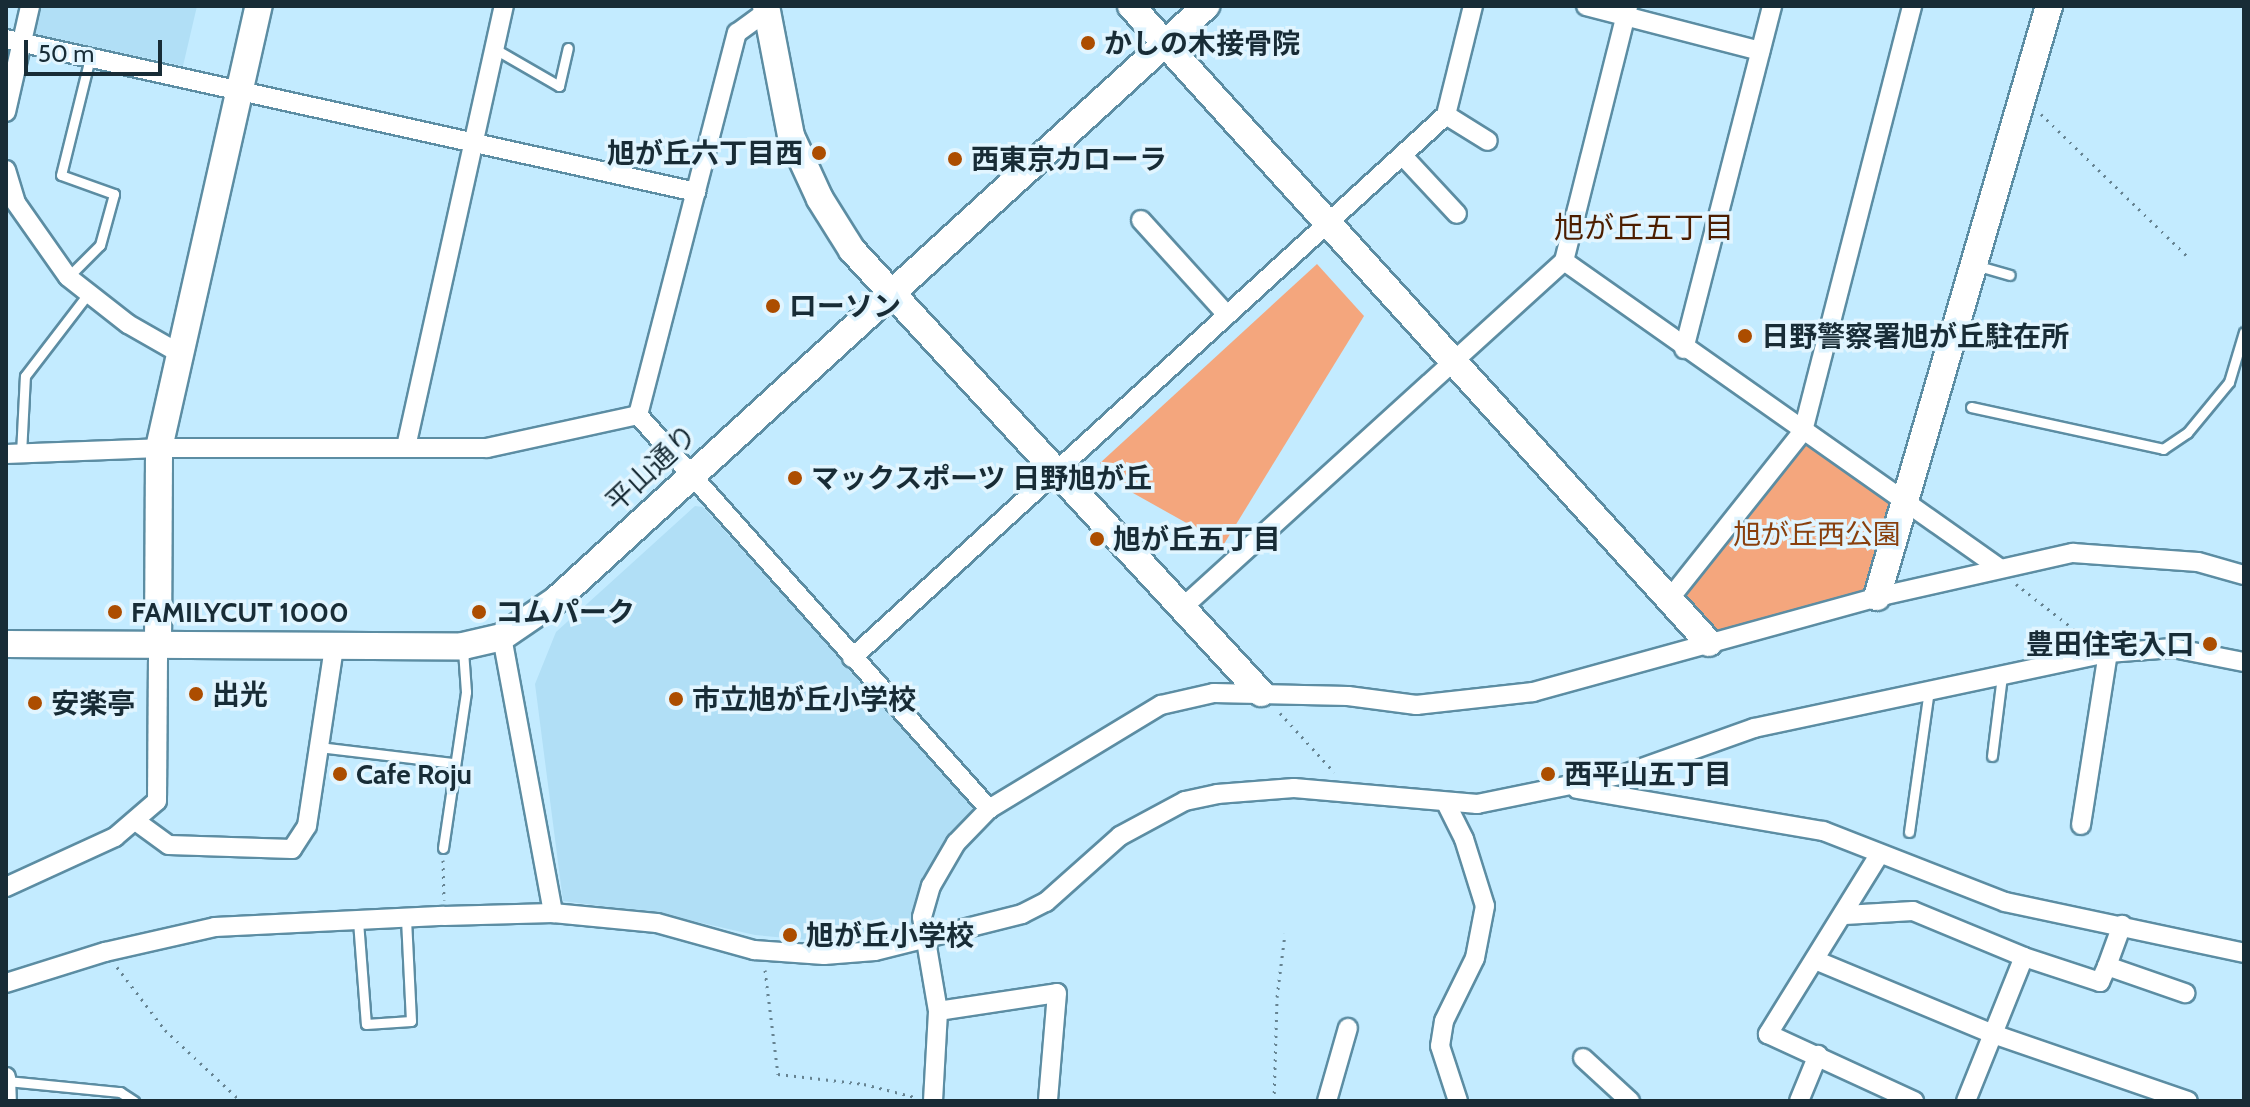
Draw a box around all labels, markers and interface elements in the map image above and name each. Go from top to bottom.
scale bar [28,24,166,74]
place label: かしの木接骨院 [1104,26,1300,60]
marker: かしの木接骨院 [1079,34,1097,52]
text: 50 m [38,39,94,68]
place label: 旭が丘六丁目西 [607,136,803,170]
place label: 西東京カローラ [971,142,1167,176]
marker: 旭が丘六丁目西 [810,144,828,162]
marker: 西東京カローラ [946,150,964,168]
district label: 旭が丘五丁目 [1554,210,1734,246]
place label: ローソン [789,289,901,323]
marker: ローソン [764,297,782,315]
place label: 日野警察署旭が丘駐在所 [1761,319,2069,353]
marker: 日野警察署旭が丘駐在所 [1736,327,1754,345]
street label: 平山通り [599,418,703,518]
place label: マックスポーツ 日野旭が丘 [811,461,1153,495]
marker: マックスポーツ 日野旭が丘 [786,469,804,487]
park label: 旭が丘西公園 [1733,517,1901,551]
place label: 旭が丘五丁目 [1113,522,1281,556]
marker: 旭が丘五丁目 [1088,530,1106,548]
place label: FAMILYCUT 1000 [131,595,349,629]
place label: コムパーク [495,595,635,629]
marker: FAMILYCUT 1000 [106,603,124,621]
marker: コムパーク [470,603,488,621]
place label: 豊田住宅入口 [2026,627,2194,661]
marker: 豊田住宅入口 [2201,635,2219,653]
place label: 出光 [212,677,268,711]
place label: 市立旭が丘小学校 [692,682,916,716]
marker: 出光 [187,685,205,703]
place label: 安楽亭 [51,686,135,720]
marker: 市立旭が丘小学校 [667,690,685,708]
marker: 安楽亭 [26,694,44,712]
place label: Cafe Roju [356,757,472,791]
place label: 西平山五丁目 [1564,757,1732,791]
marker: Cafe Roju [331,765,349,783]
marker: 西平山五丁目 [1539,765,1557,783]
place label: 旭が丘小学校 [806,918,974,952]
marker: 旭が丘小学校 [781,926,799,944]

